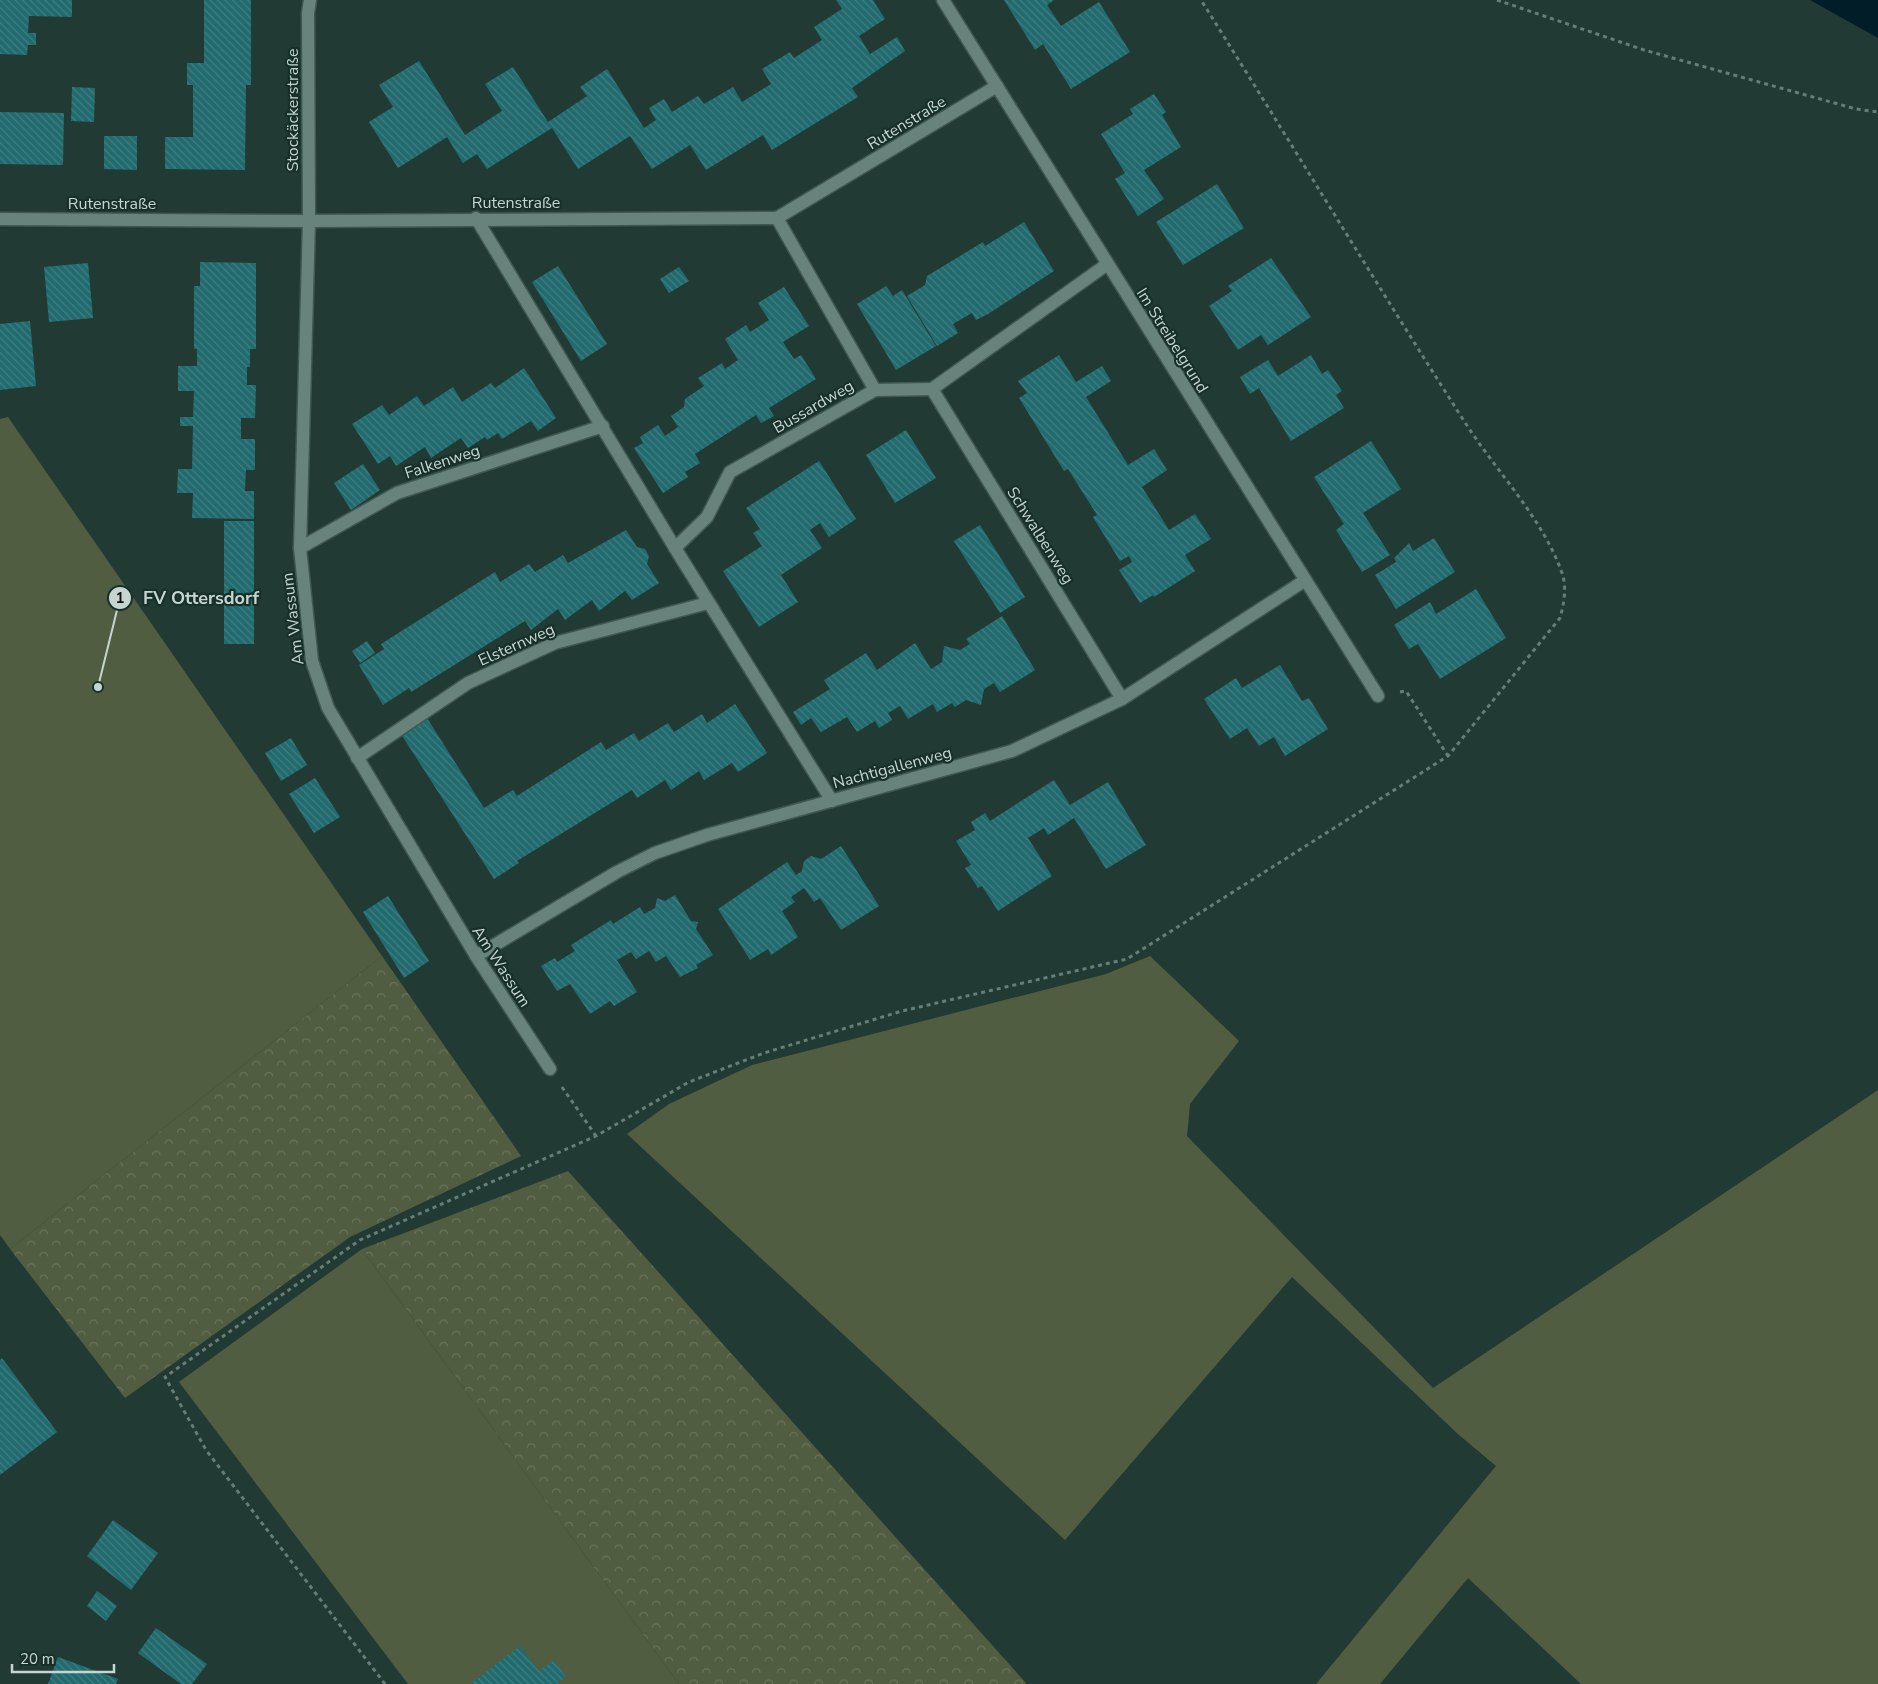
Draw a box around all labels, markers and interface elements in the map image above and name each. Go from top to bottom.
street label: Stockäckerstraße [282,48,304,172]
street label: Rutenstraße [863,91,950,155]
street label: Rutenstraße [472,192,560,214]
street label: Rutenstraße [68,193,156,215]
street label: Im Streibelgrund [1131,284,1213,397]
street label: Bussardweg [769,375,858,439]
street label: Falkenweg [402,439,483,484]
street label: Schwalbenweg [1001,483,1079,588]
street label: Am Wassum [276,572,310,666]
callout: FV Ottersdorf [108,582,269,615]
text: FV Ottersdorf [143,586,259,610]
text: 1 [115,588,125,608]
street label: Elsternweg [475,618,558,672]
street label: Nachtigallenweg [830,742,954,794]
street label: Am Wassum [467,922,536,1011]
scale bar [12,1642,115,1674]
text: 20 m [20,1649,55,1669]

